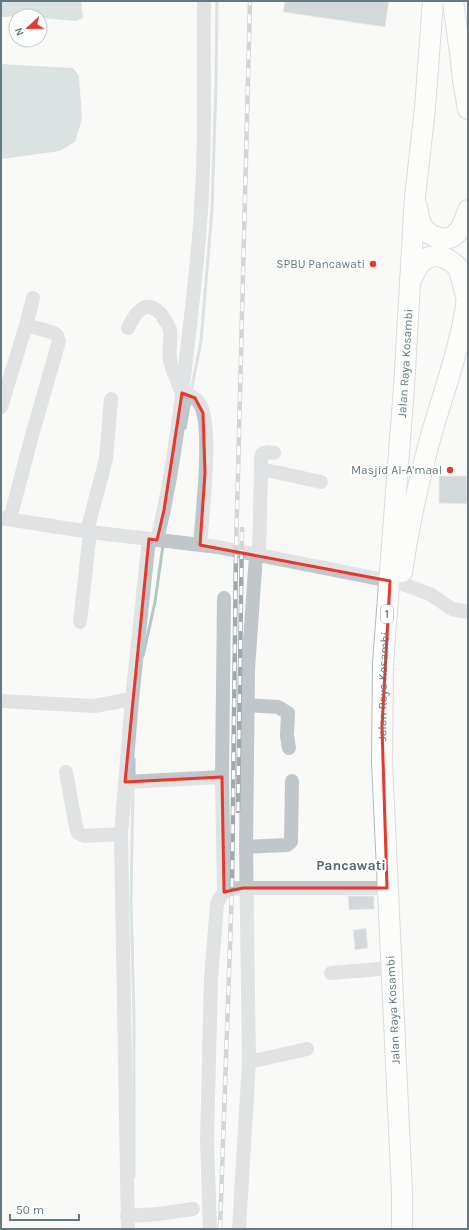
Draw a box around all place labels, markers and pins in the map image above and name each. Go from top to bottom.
place label: SPBU Pancawati [276,257,365,271]
marker: SPBU Pancawati [368,259,378,269]
place label: Masjid Al-A'maal [351,463,442,477]
marker: Masjid Al-A'maal [445,465,455,475]

